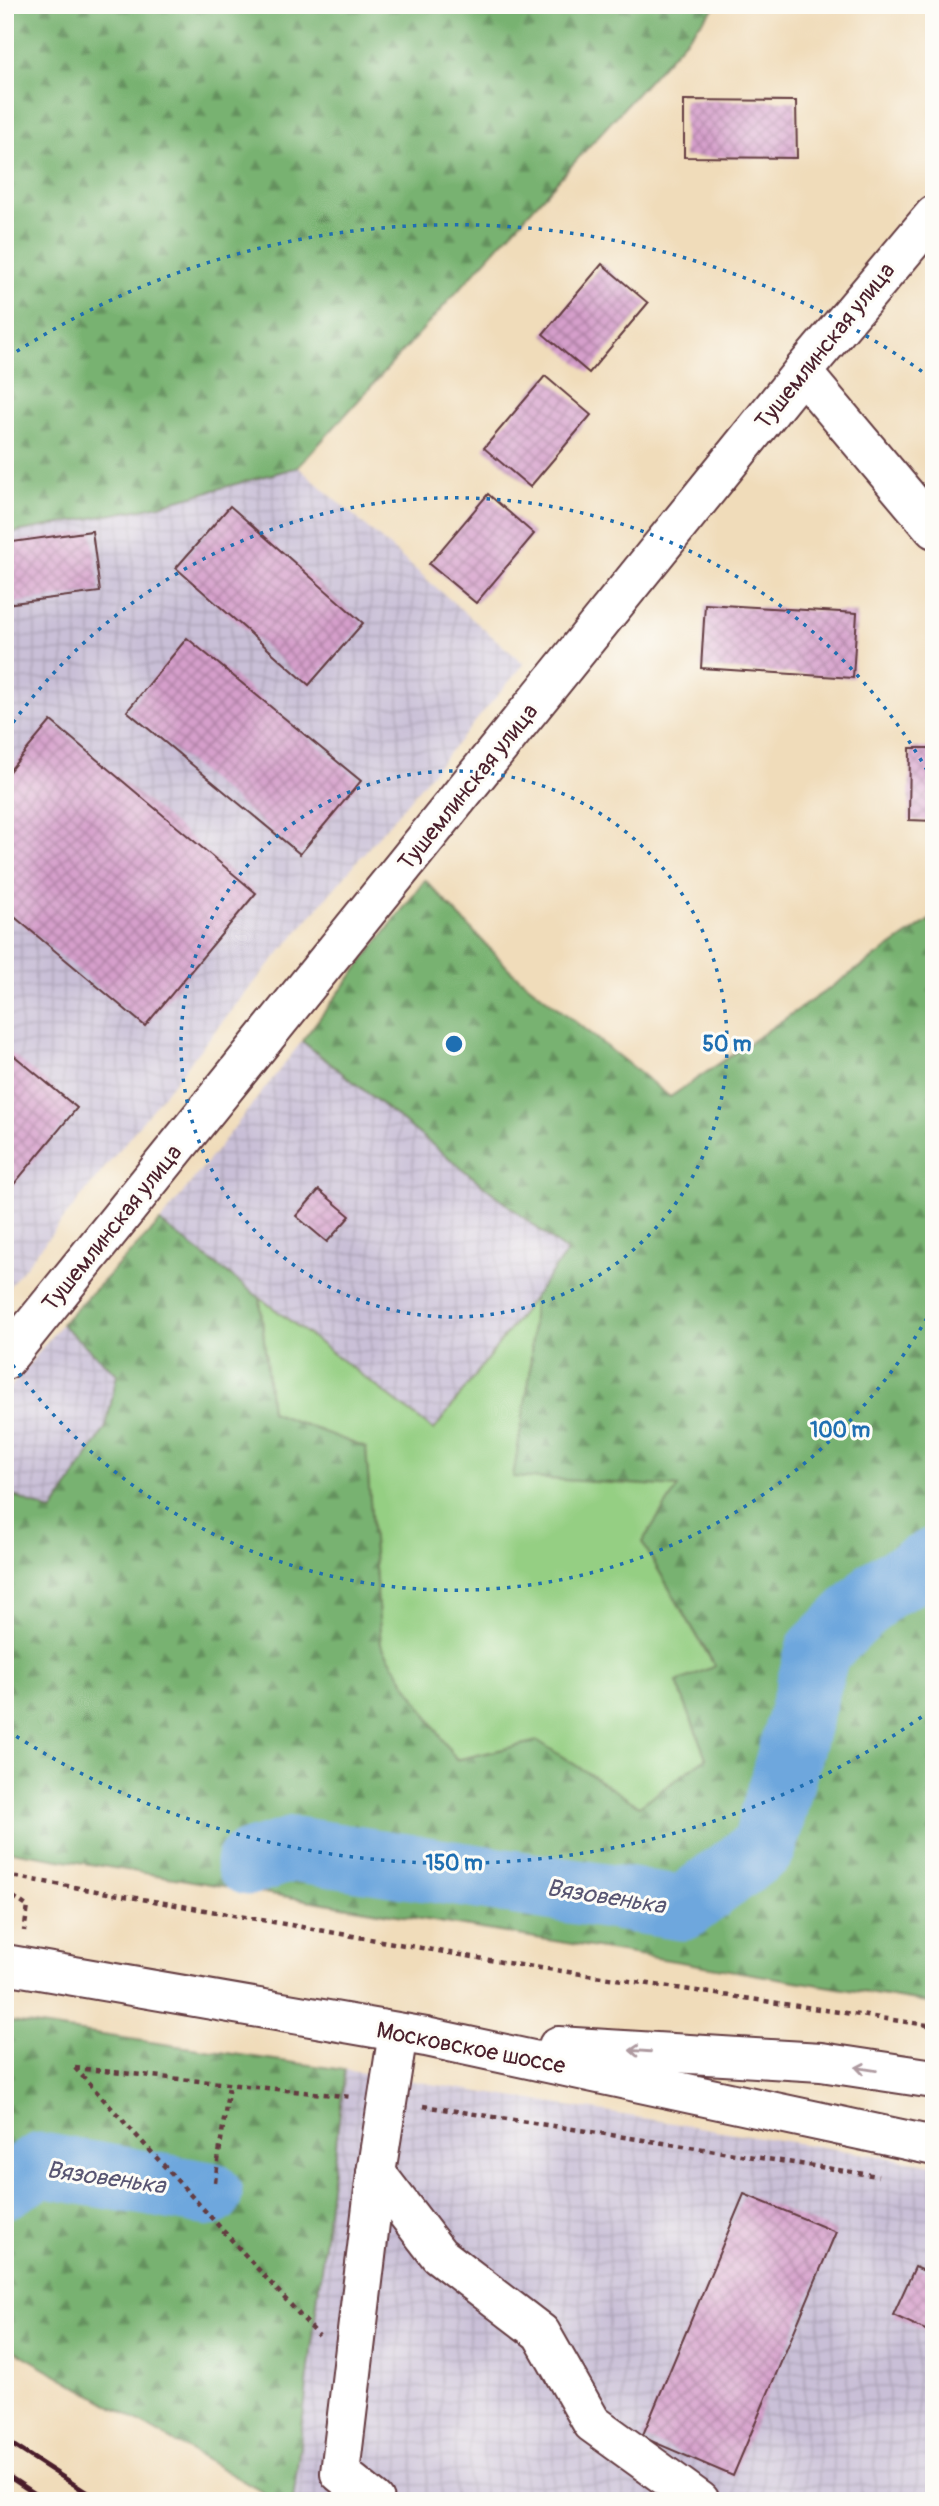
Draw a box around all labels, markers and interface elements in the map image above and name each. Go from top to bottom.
street label: Тушемлинская улица [749,257,901,435]
street label: Тушемлинская улица [392,698,544,876]
text: 50 m [703,1031,752,1058]
centre of rings [442,1032,466,1056]
street label: Тушемлинская улица [36,1139,188,1317]
text: 100 m [810,1417,870,1444]
text: 150 m [425,1850,483,1877]
water label: Вязовенька [545,1873,669,1921]
street label: Московское шоссе [374,2015,569,2081]
one-way arrow [628,2044,651,2057]
one-way arrow [855,2062,878,2075]
water label: Вязовенька [45,2155,169,2201]

